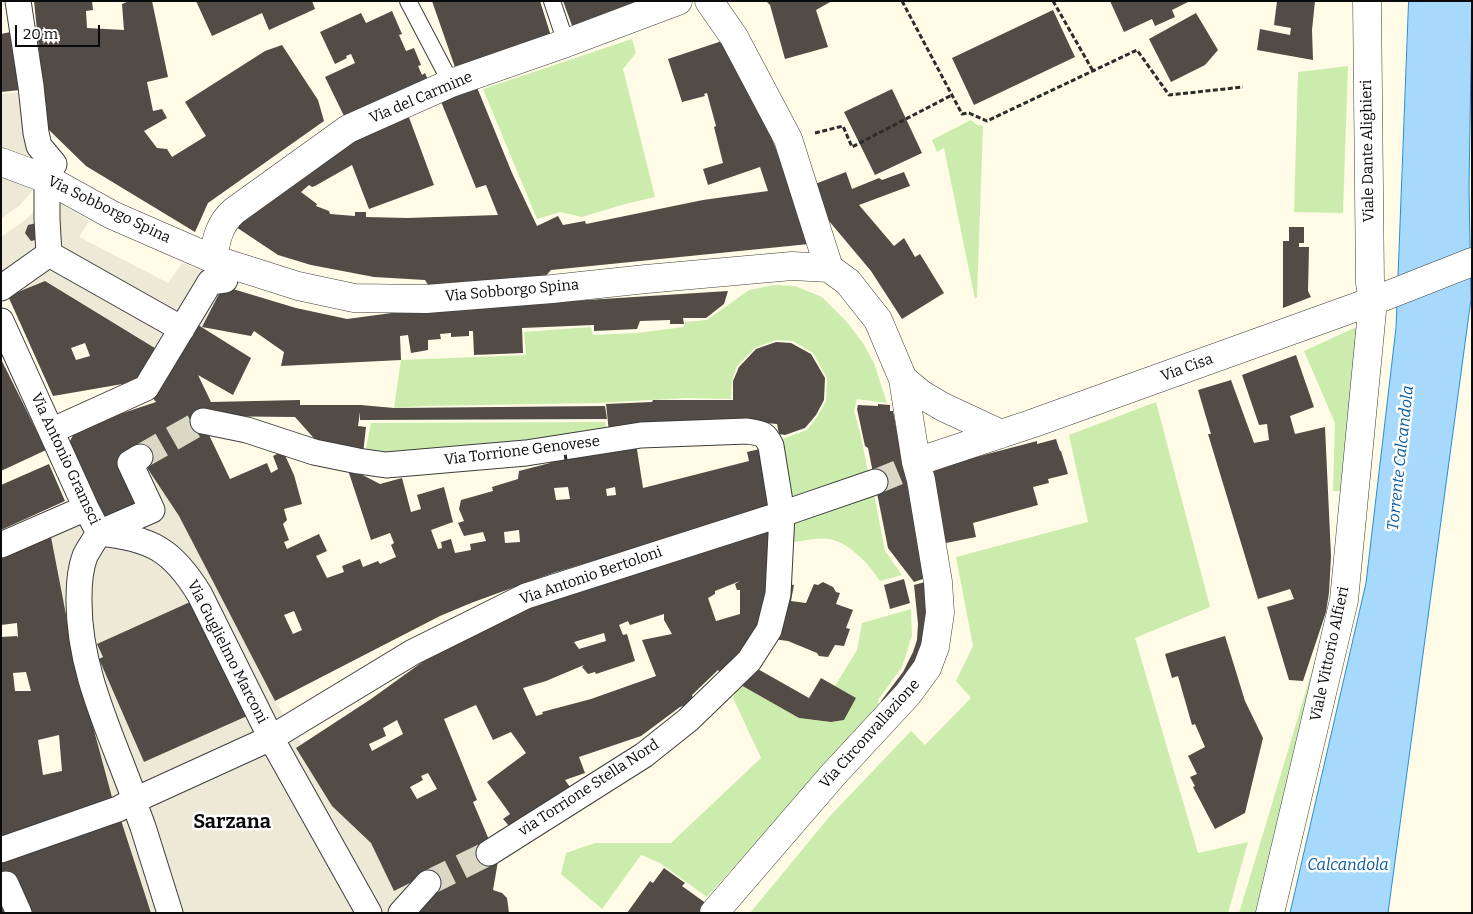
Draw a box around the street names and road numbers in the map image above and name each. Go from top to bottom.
street label: Via del Carmine [367,68,475,128]
street label: Viale Dante Alighieri [1358,80,1378,222]
street label: Via Sobborgo Spina [45,172,173,248]
street label: Via Sobborgo Spina [444,276,580,306]
street label: Via Cisa [1158,350,1216,386]
street label: Via Antonio Gramsci [27,390,103,528]
street label: Via Torrione Genovese [443,433,601,469]
street label: Via Antonio Bertoloni [517,543,665,609]
street label: Via Guglielmo Marconi [183,577,271,727]
street label: Viale Vittorio Alfieri [1307,585,1353,723]
street label: Via Circonvallazione [816,676,924,792]
street label: via Torrione Stella Nord [515,736,663,840]

